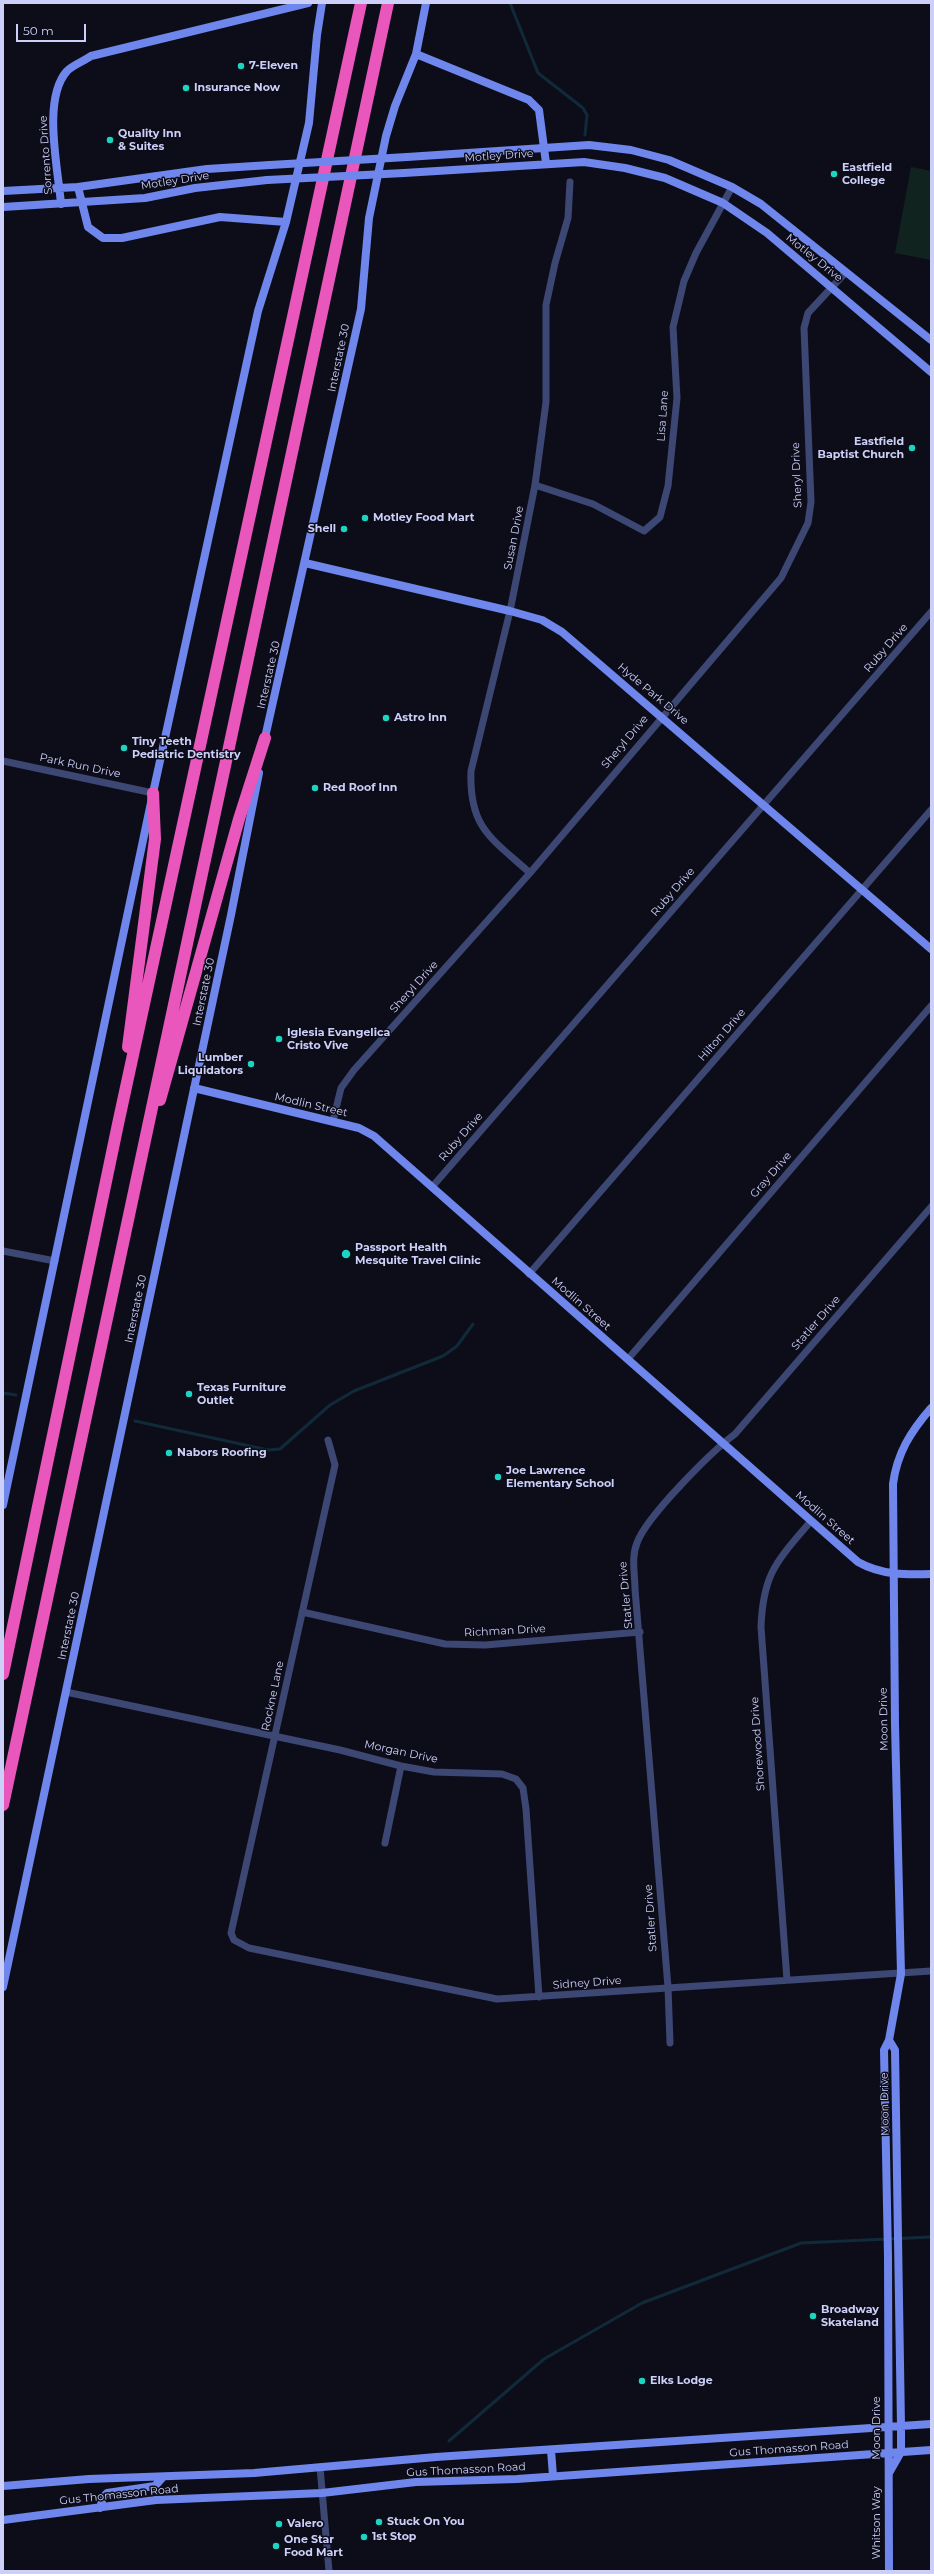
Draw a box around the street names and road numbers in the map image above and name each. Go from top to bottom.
street label: Sorrento Drive [37,115,55,195]
street label: Motley Drive [464,147,534,165]
street label: Motley Drive [140,169,210,193]
street label: Motley Drive [783,231,845,285]
street label: Interstate 30 [325,323,353,393]
street label: Lisa Lane [655,390,671,442]
street label: Sheryl Drive [789,442,805,508]
street label: Susan Drive [501,505,527,571]
street label: Ruby Drive [861,621,911,675]
street label: Interstate 30 [255,640,283,710]
street label: Hyde Park Drive [615,660,691,728]
street label: Sheryl Drive [599,713,651,771]
street label: Park Run Drive [38,751,122,781]
street label: Ruby Drive [648,865,698,919]
street label: Interstate 30 [190,957,218,1027]
street label: Sheryl Drive [387,958,441,1016]
street label: Hilton Drive [696,1006,748,1064]
street label: Modlin Street [273,1090,349,1120]
street label: Ruby Drive [436,1110,486,1164]
street label: Gray Drive [748,1149,794,1201]
street label: Interstate 30 [122,1274,150,1344]
street label: Modlin Street [549,1275,613,1333]
street label: Statler Drive [789,1293,843,1353]
street label: Modlin Street [793,1489,857,1547]
street label: Statler Drive [616,1561,636,1629]
street label: Interstate 30 [55,1591,83,1661]
street label: Richman Drive [464,1622,546,1640]
street label: Rockne Lane [259,1660,287,1732]
street label: Moon Drive [877,1687,891,1751]
street label: Shorewood Drive [748,1696,768,1792]
street label: Morgan Drive [363,1738,439,1766]
street label: Statler Drive [642,1884,660,1952]
street label: Sidney Drive [552,1974,622,1992]
street label: Moon Drive [878,2072,892,2136]
street label: Moon Drive [870,2396,884,2460]
street label: Gus Thomasson Road [729,2438,849,2460]
street label: Gus Thomasson Road [406,2460,526,2480]
street label: Gus Thomasson Road [59,2482,179,2508]
street label: Whitson Way [870,2486,884,2560]

